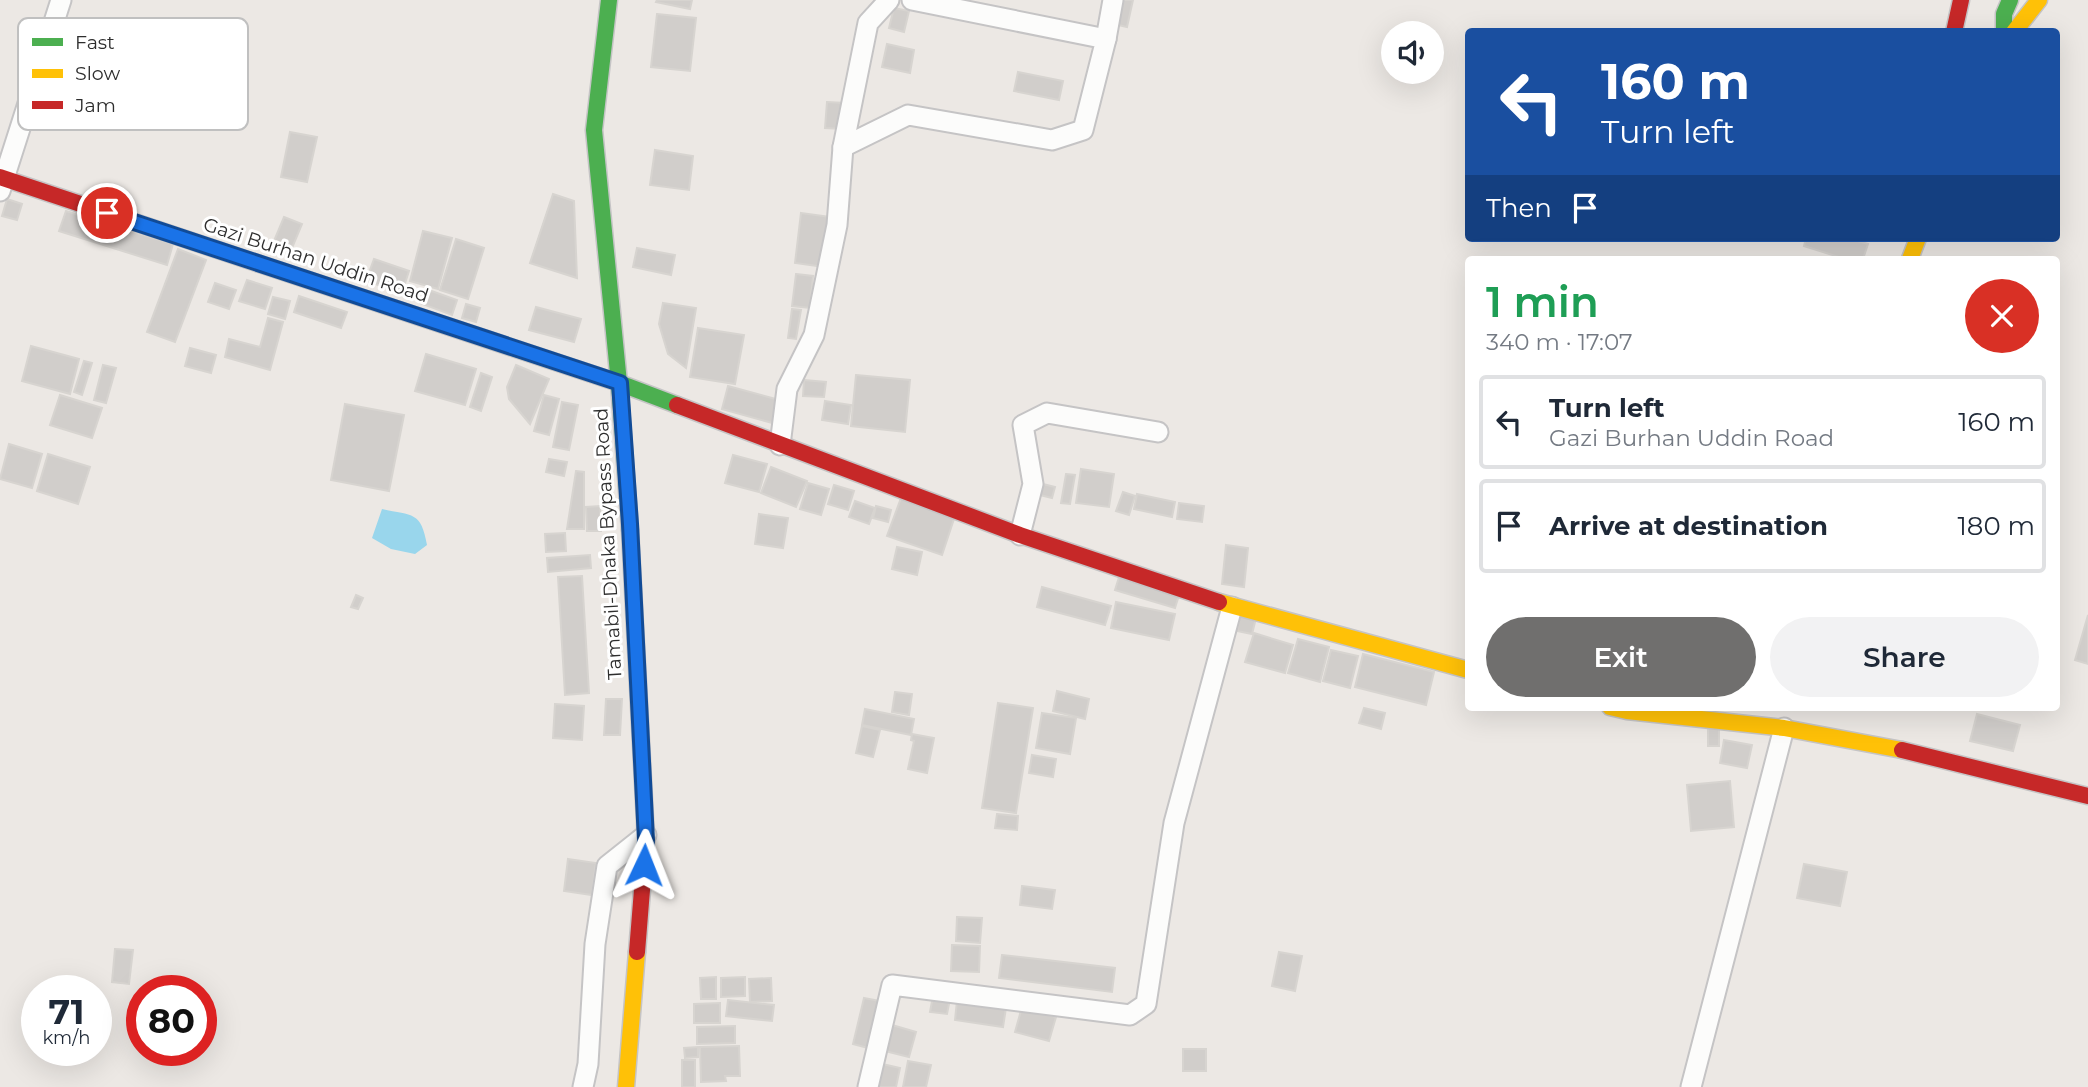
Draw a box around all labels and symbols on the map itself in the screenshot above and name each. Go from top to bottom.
legend [18,18,248,130]
text: Fast [75,31,115,54]
text: Slow [75,62,120,85]
text: Jam [74,94,116,117]
pin [77,183,137,243]
street label: Gazi Burhan Uddin Road [200,213,432,307]
street label: Tamabil-Dhaka Bypass Road [589,407,627,681]
position arrow [607,828,681,902]
speed limit sign: 80 [126,975,217,1066]

